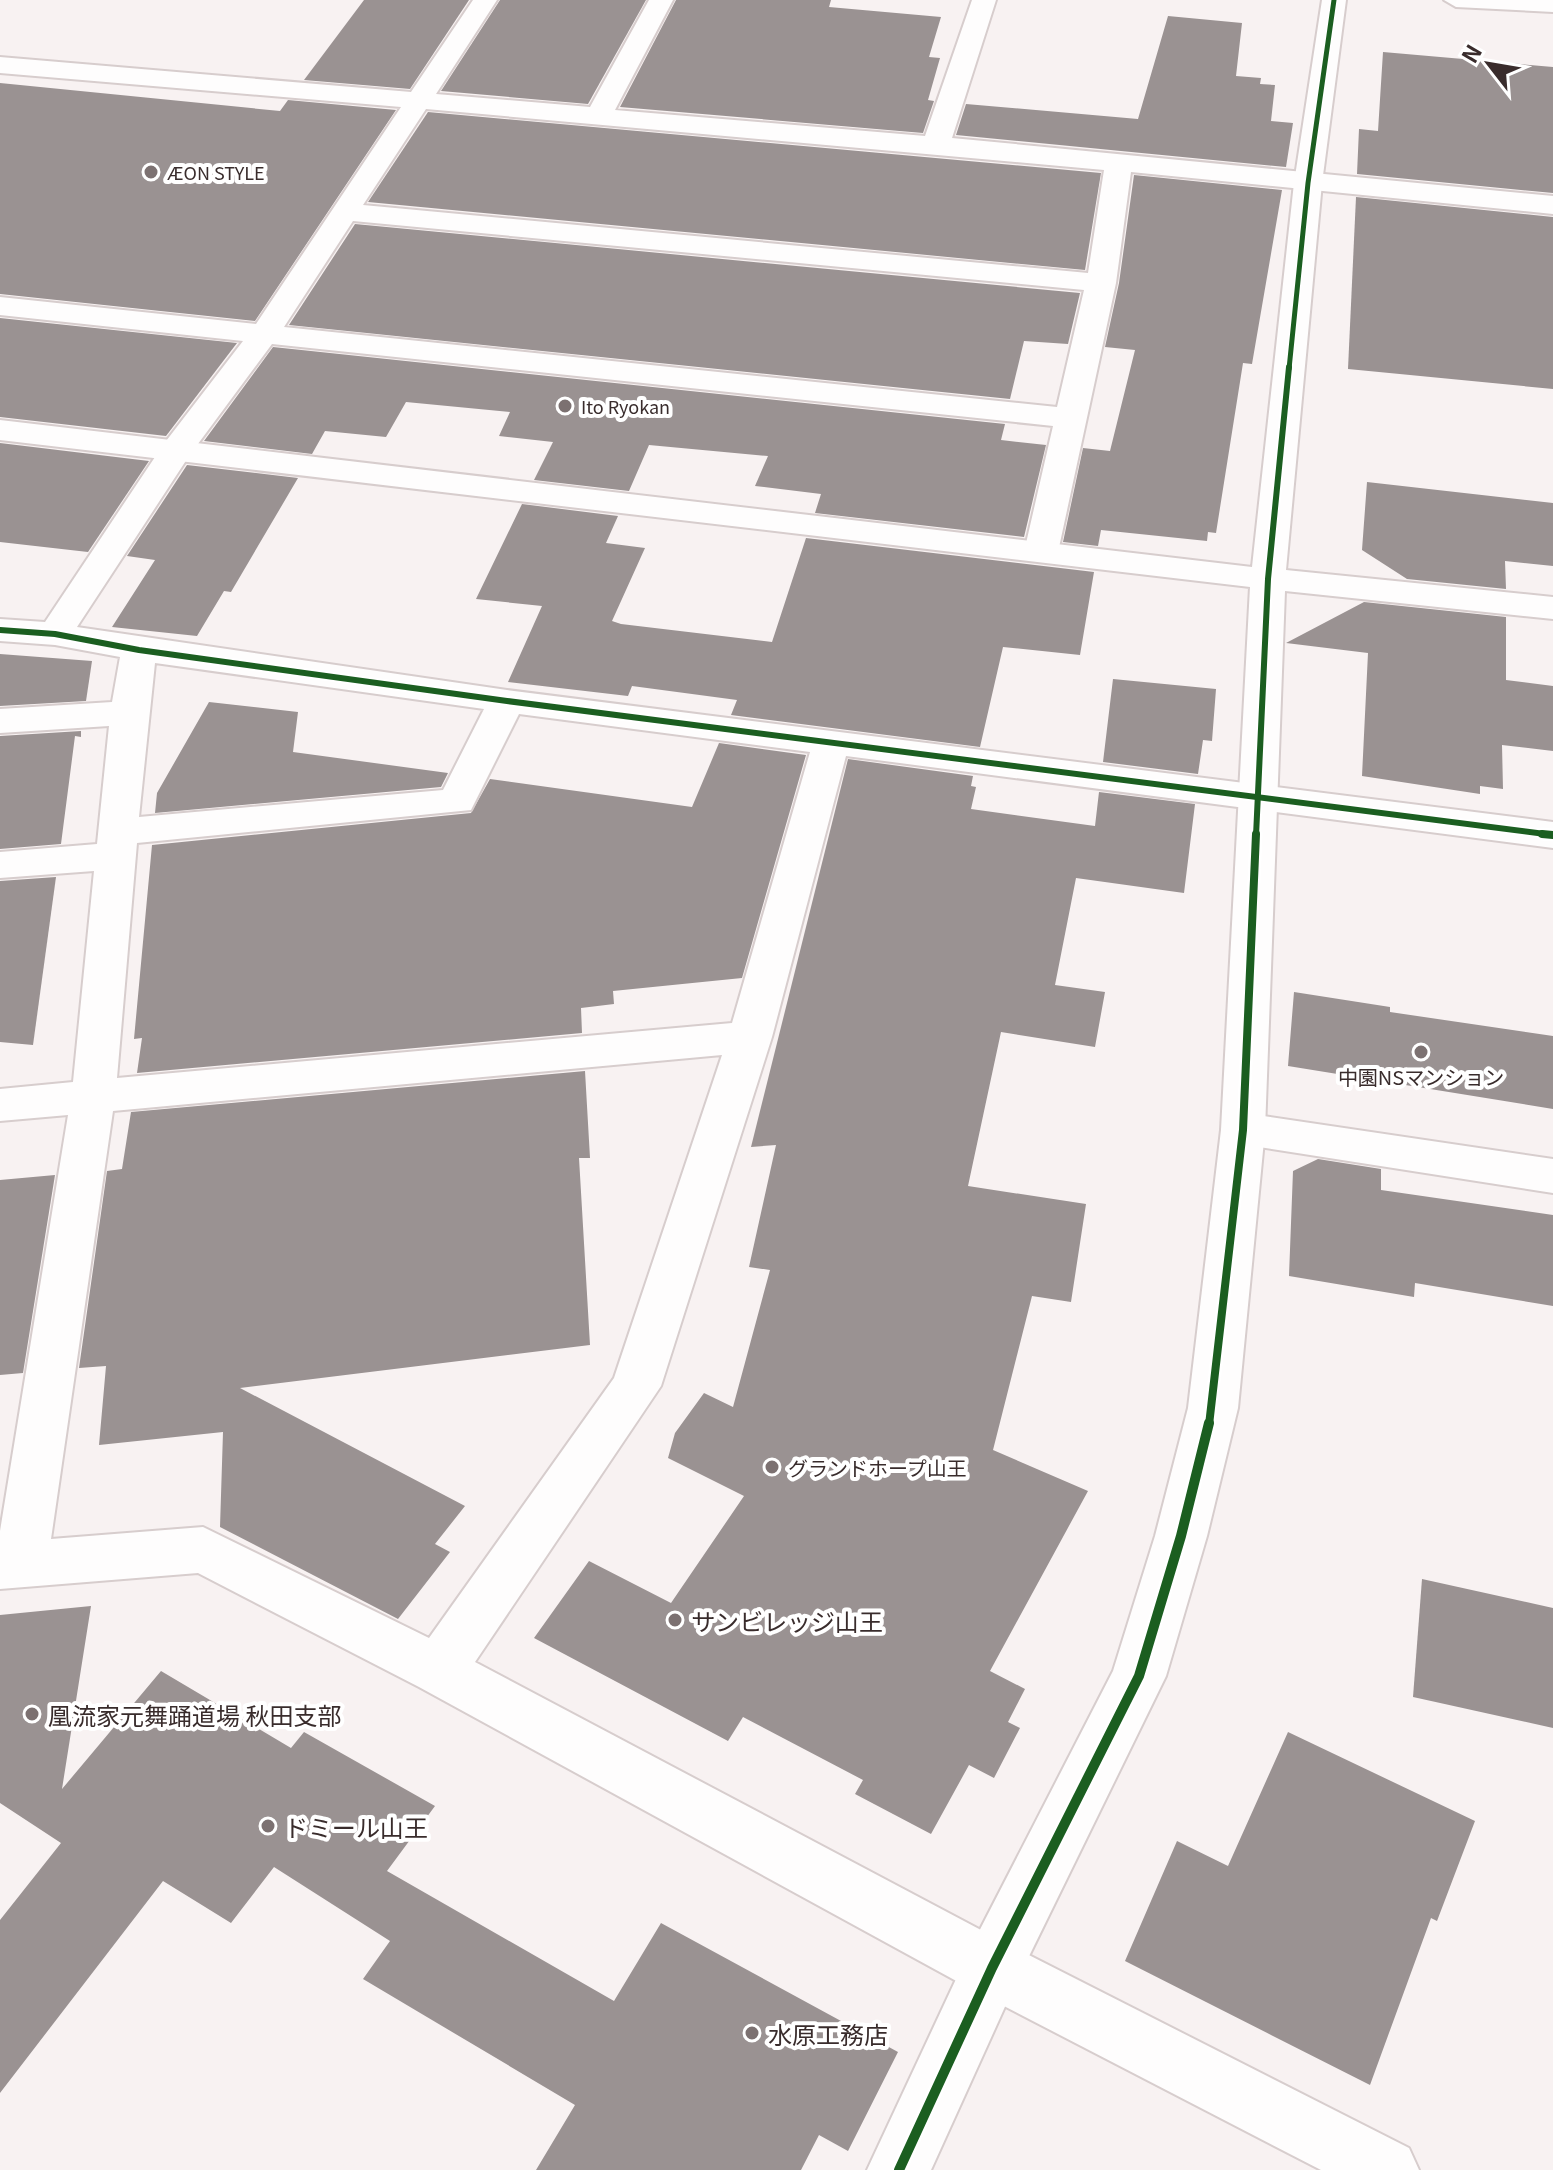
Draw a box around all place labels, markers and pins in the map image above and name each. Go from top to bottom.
place label: ÆON STYLE [167,159,265,185]
marker: ÆON STYLE [142,163,160,181]
place label: Ito Ryokan [581,393,670,419]
marker: Ito Ryokan [556,397,574,415]
marker: 中園NSマンション [1412,1043,1430,1061]
place label: 中園NSマンション [1338,1062,1504,1091]
place label: グランドホープ山王 [788,1453,967,1482]
marker: グランドホープ山王 [763,1458,781,1476]
place label: サンビレッジ山王 [691,1603,883,1638]
marker: サンビレッジ山王 [666,1611,684,1629]
place label: 凰流家元舞踊道場 秋田支部 [48,1697,341,1732]
marker: 凰流家元舞踊道場 秋田支部 [23,1705,41,1723]
place label: ドミール山王 [284,1809,428,1844]
marker: ドミール山王 [259,1817,277,1835]
place label: 水原工務店 [768,2016,888,2051]
marker: 水原工務店 [743,2024,761,2042]

